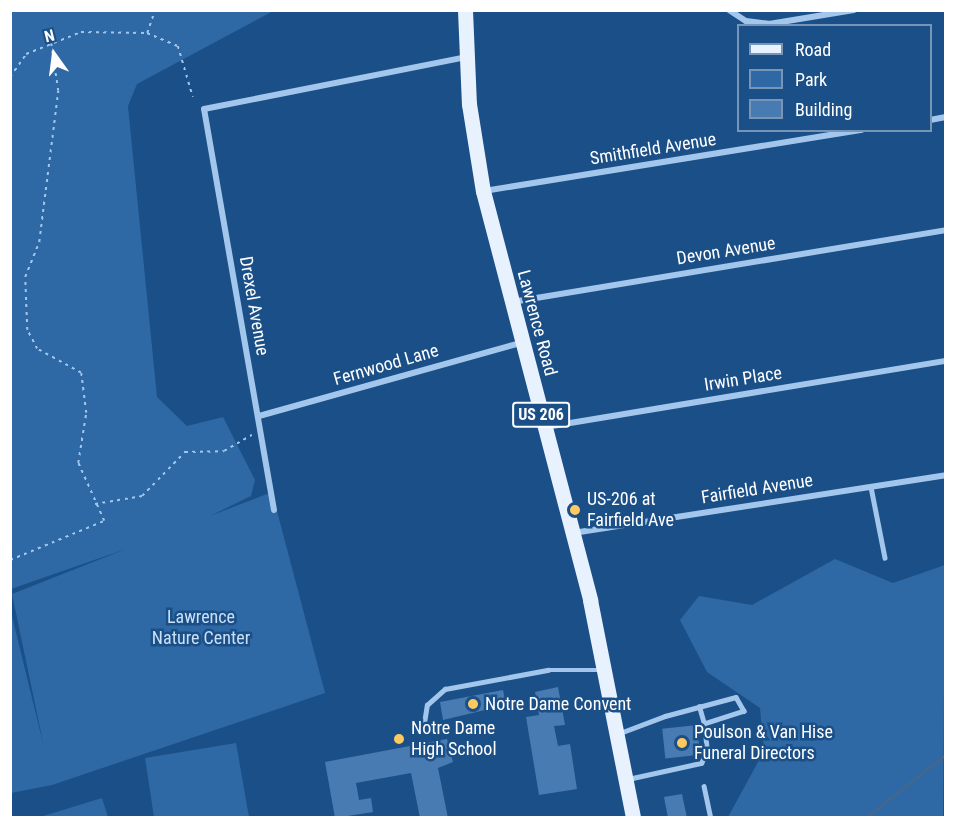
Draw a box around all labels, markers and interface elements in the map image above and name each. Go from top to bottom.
north arrow [24,24,84,84]
legend [737,24,932,132]
text: N [42,26,57,46]
text: Road [795,39,831,60]
text: Park [795,69,827,90]
text: Building [795,99,852,120]
street label: Smithfield Avenue [588,128,718,170]
street label: Devon Avenue [675,233,777,269]
street label: Drexel Avenue [235,255,273,357]
street label: Lawrence Road [513,268,561,378]
street label: Fernwood Lane [331,340,441,390]
street label: Irwin Place [703,362,783,396]
road number: US 206 [511,402,571,428]
street label: Fairfield Avenue [700,470,814,508]
place label: US-206 at Fairfield Ave [587,489,674,532]
marker: US-206 at Fairfield Ave [568,503,582,517]
park label: Lawrence Nature Center [152,607,250,650]
place label: Notre Dame Convent [485,693,631,715]
marker: Notre Dame Convent [466,697,480,711]
place label: Notre Dame High School [411,718,497,760]
place label: Poulson & Van Hise Funeral Directors [694,722,833,764]
marker: Notre Dame High School [392,732,406,746]
marker: Poulson & Van Hise Funeral Directors [675,736,689,750]

